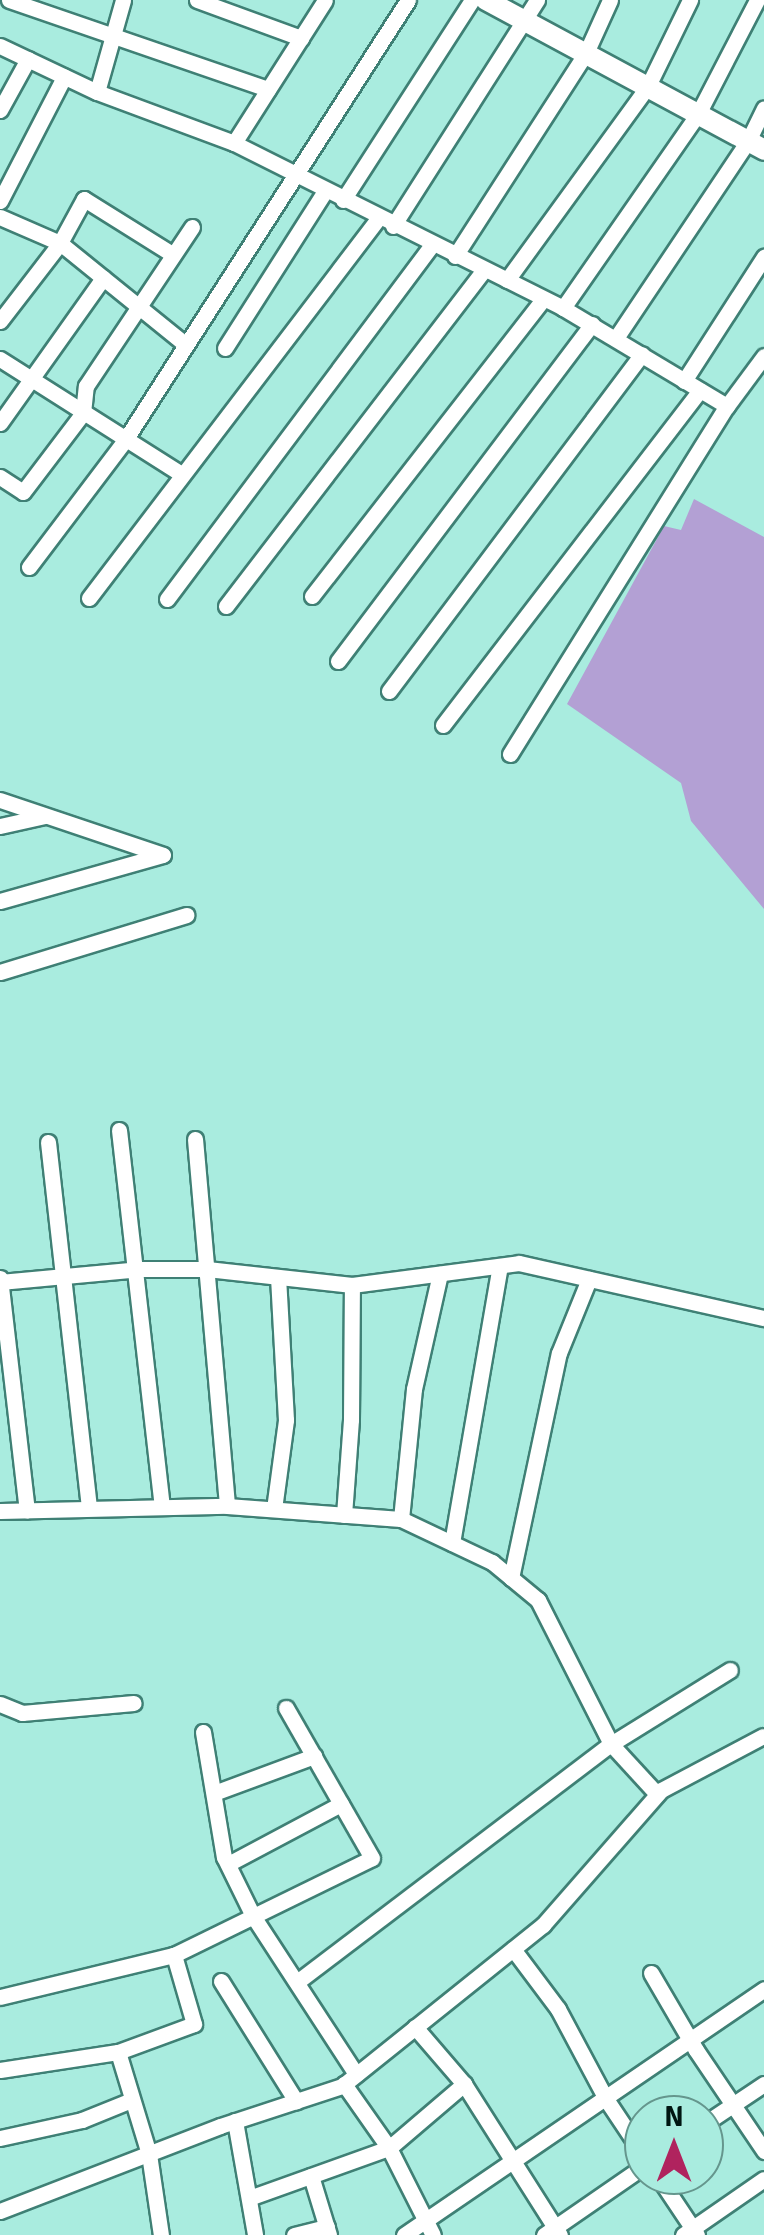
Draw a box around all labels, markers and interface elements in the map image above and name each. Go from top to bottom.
north arrow [624,2095,724,2195]
text: N [664,2100,684,2134]

